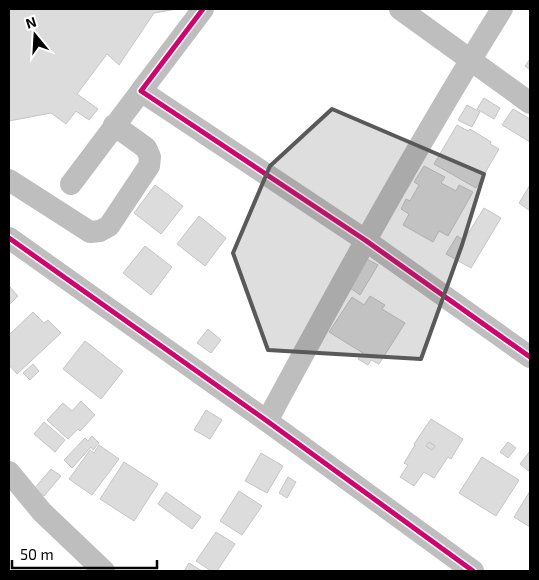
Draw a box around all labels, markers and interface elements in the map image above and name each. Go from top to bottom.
north arrow [10,10,60,60]
text: N [23,13,38,32]
scale bar [12,538,158,570]
text: 50 m [20,545,54,563]

